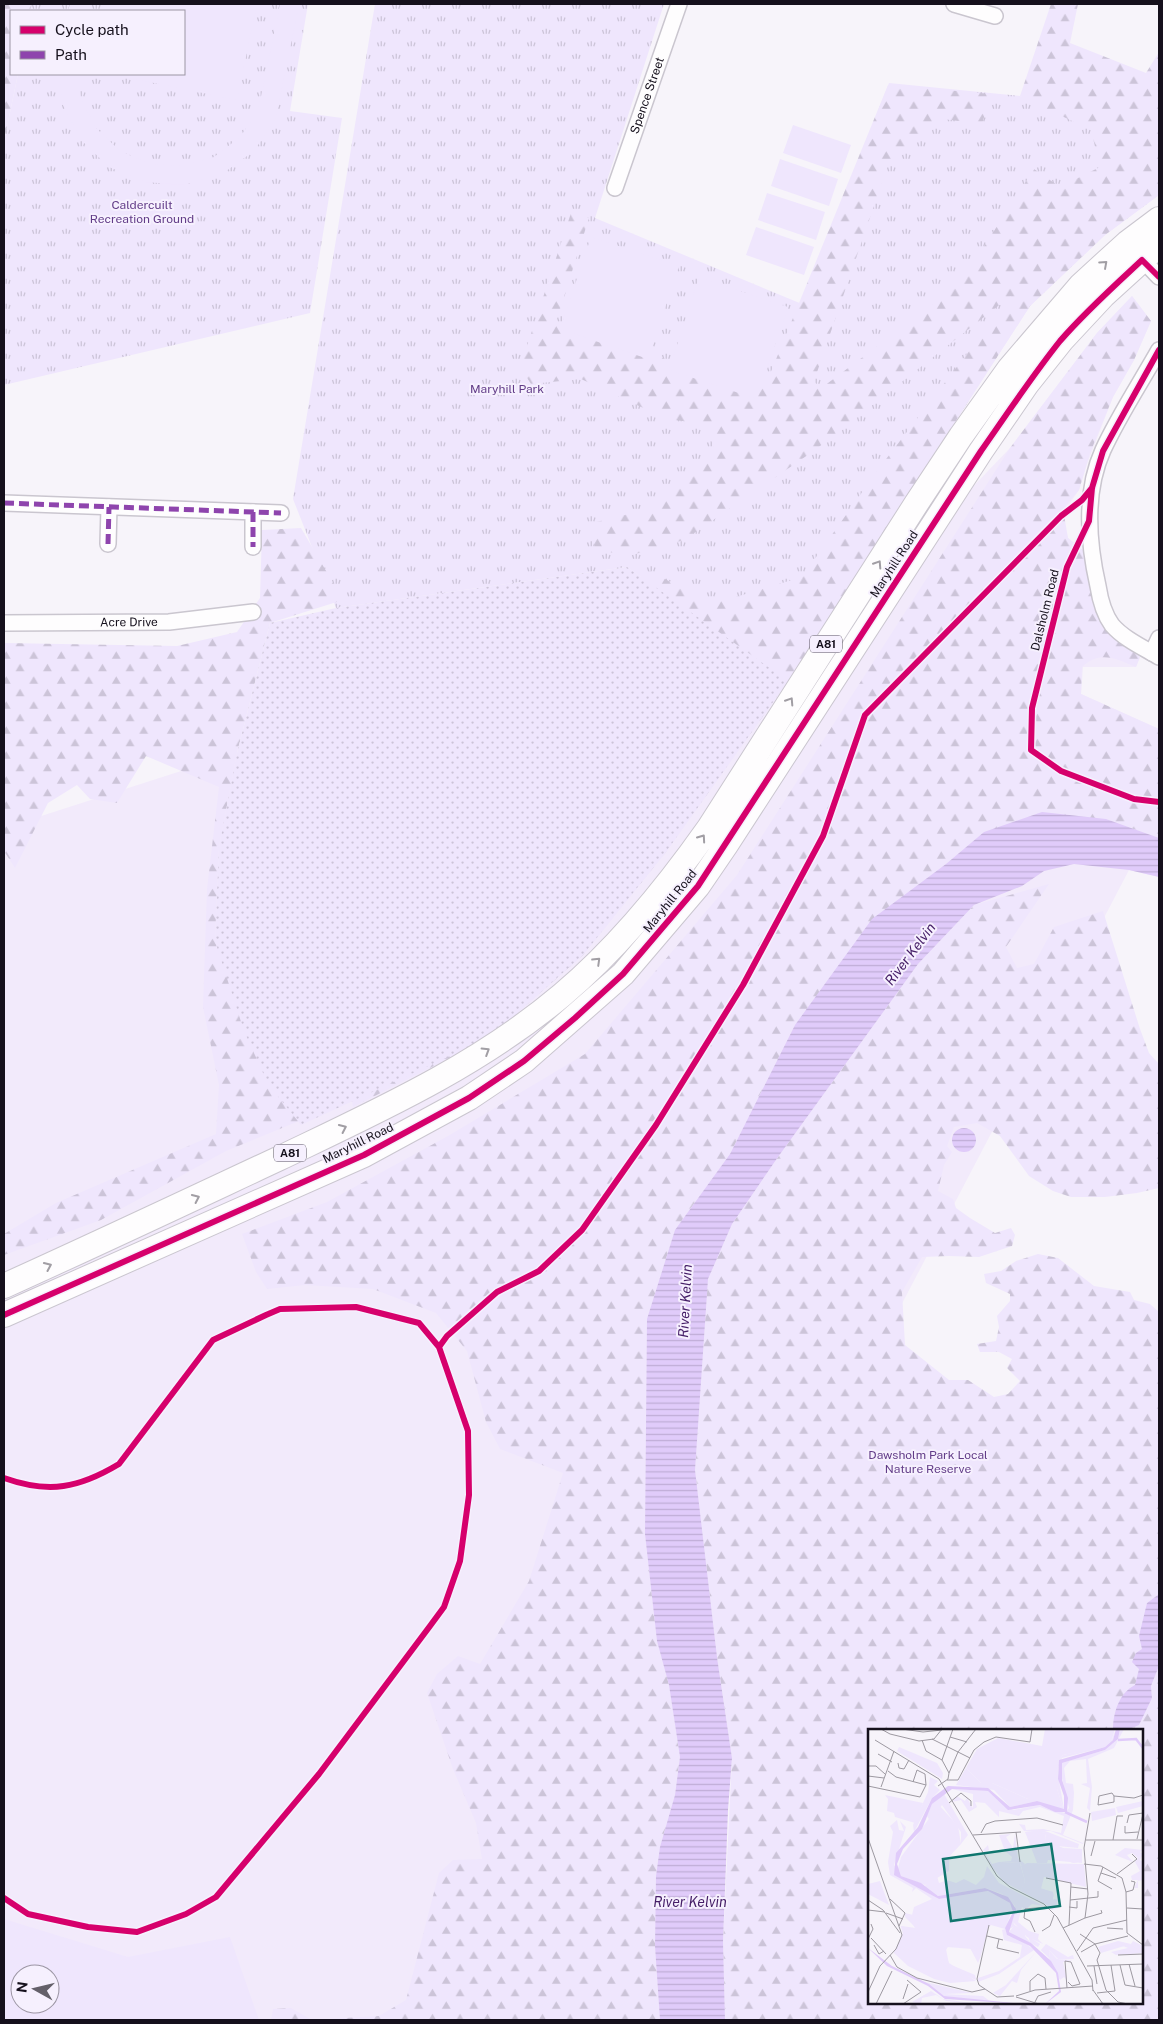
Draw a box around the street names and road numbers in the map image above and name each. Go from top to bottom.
street label: Spence Street [627,55,667,136]
street label: Maryhill Road [867,528,921,600]
street label: Dalsholm Road [1028,568,1062,652]
street label: Acre Drive [100,615,158,629]
road number: A81 [810,636,842,652]
street label: Maryhill Road [640,867,700,935]
street label: Maryhill Road [320,1120,396,1166]
road number: A81 [274,1144,306,1162]

